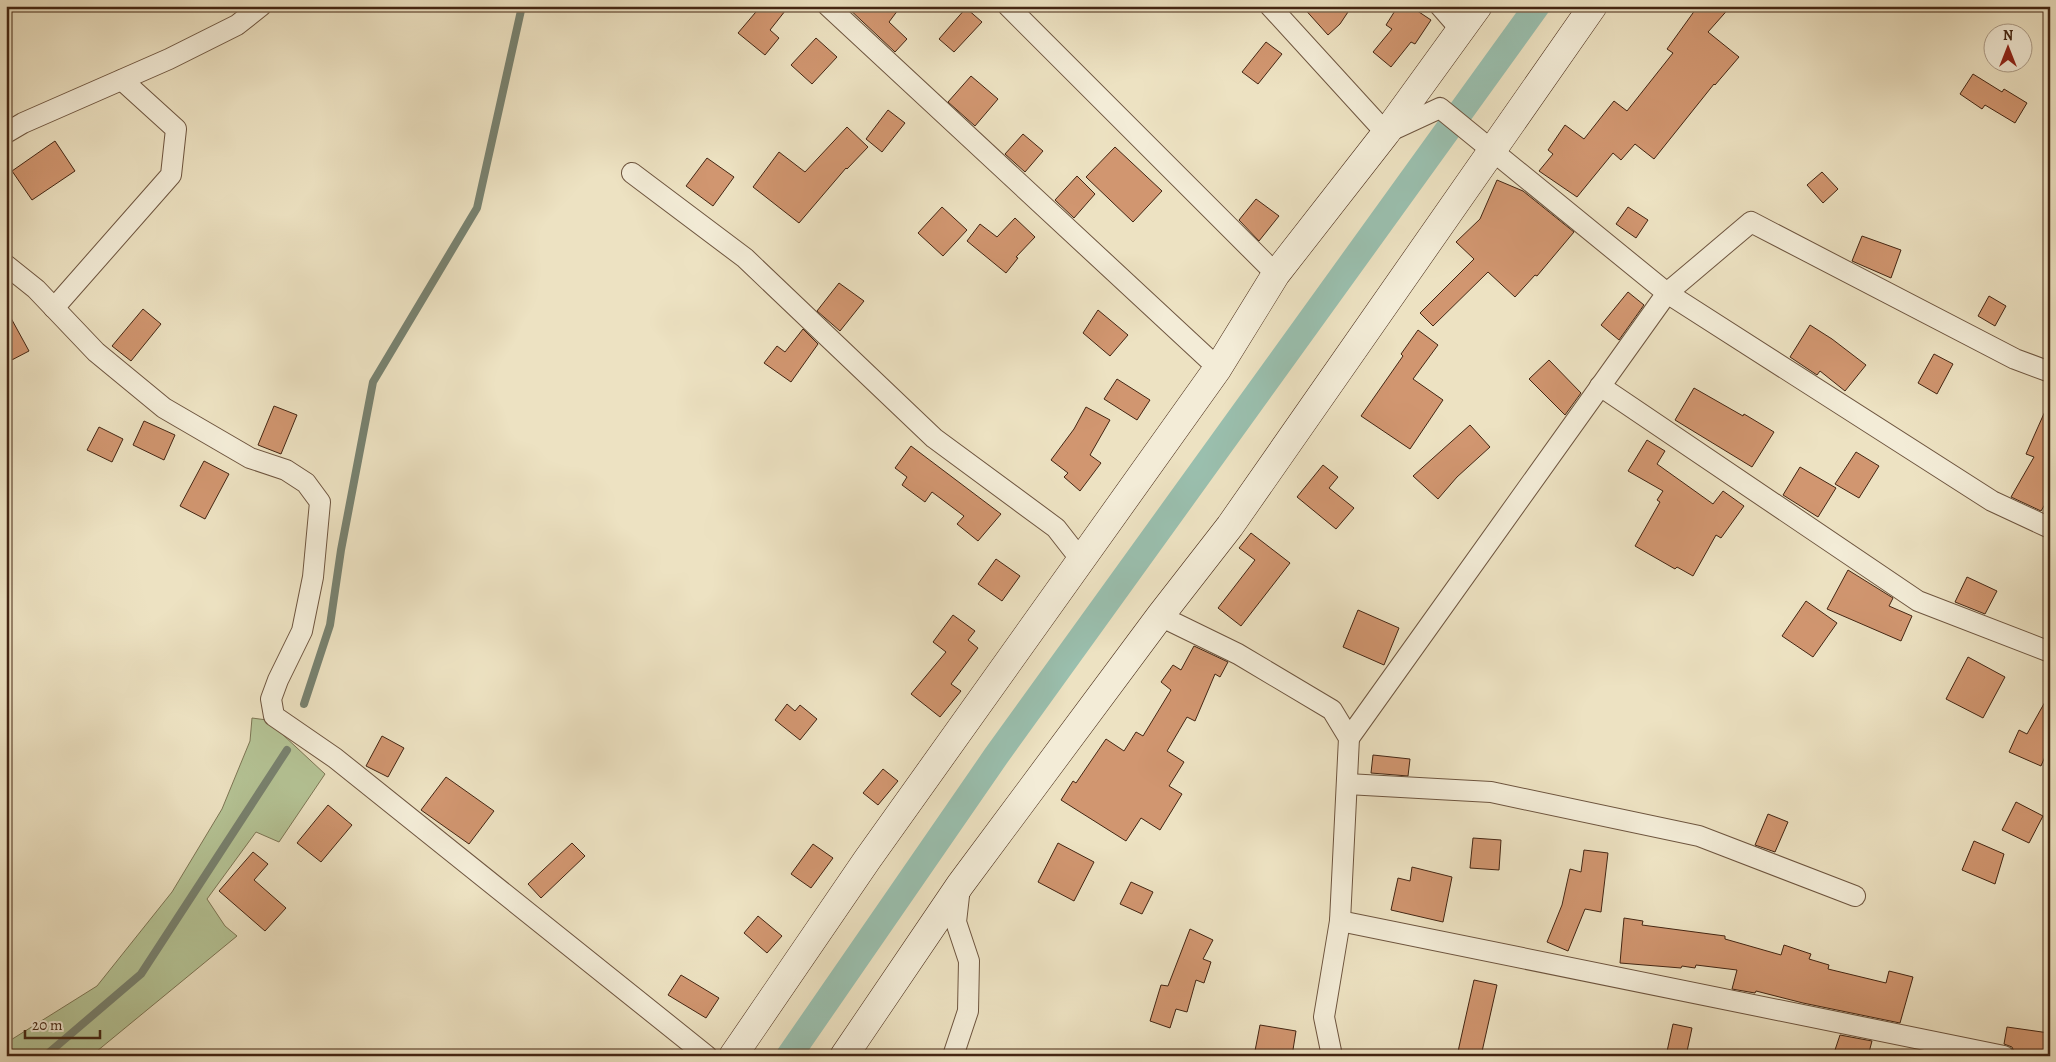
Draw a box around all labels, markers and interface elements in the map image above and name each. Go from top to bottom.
north arrow [1984,22,2034,72]
text: N [2003,26,2013,45]
scale bar [25,1007,100,1039]
text: 20 m [32,1015,63,1035]

